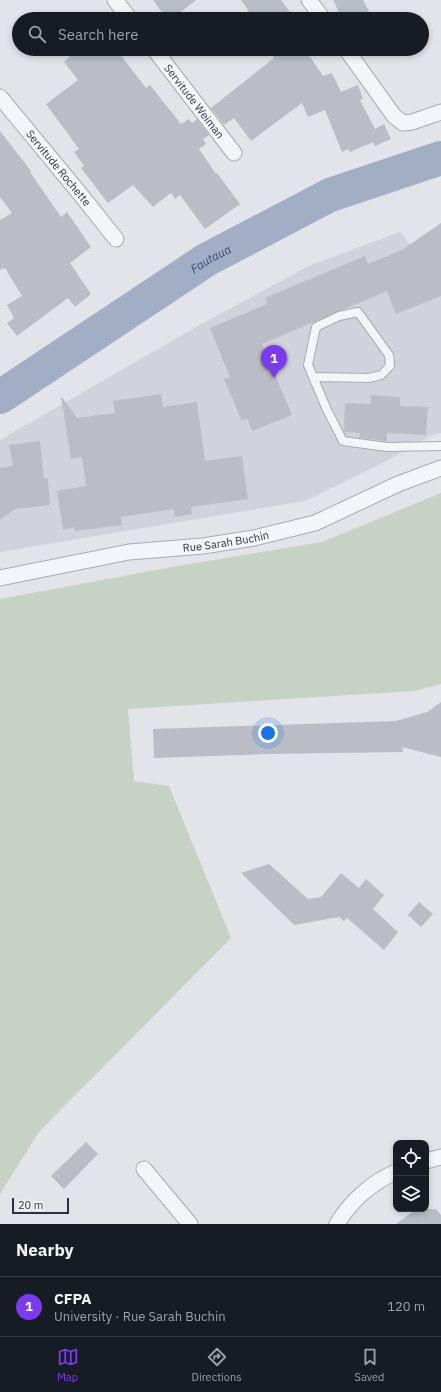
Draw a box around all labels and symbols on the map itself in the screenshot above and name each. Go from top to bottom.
street label: Servitude Weiman [161,61,227,141]
street label: Servitude Rochette [23,127,94,209]
water label: Fautaua [187,241,233,276]
pin: 1 [261,345,287,378]
street label: Rue Sarah Buchin [182,528,270,555]
your location [258,723,278,743]
scale bar [12,1196,69,1215]

